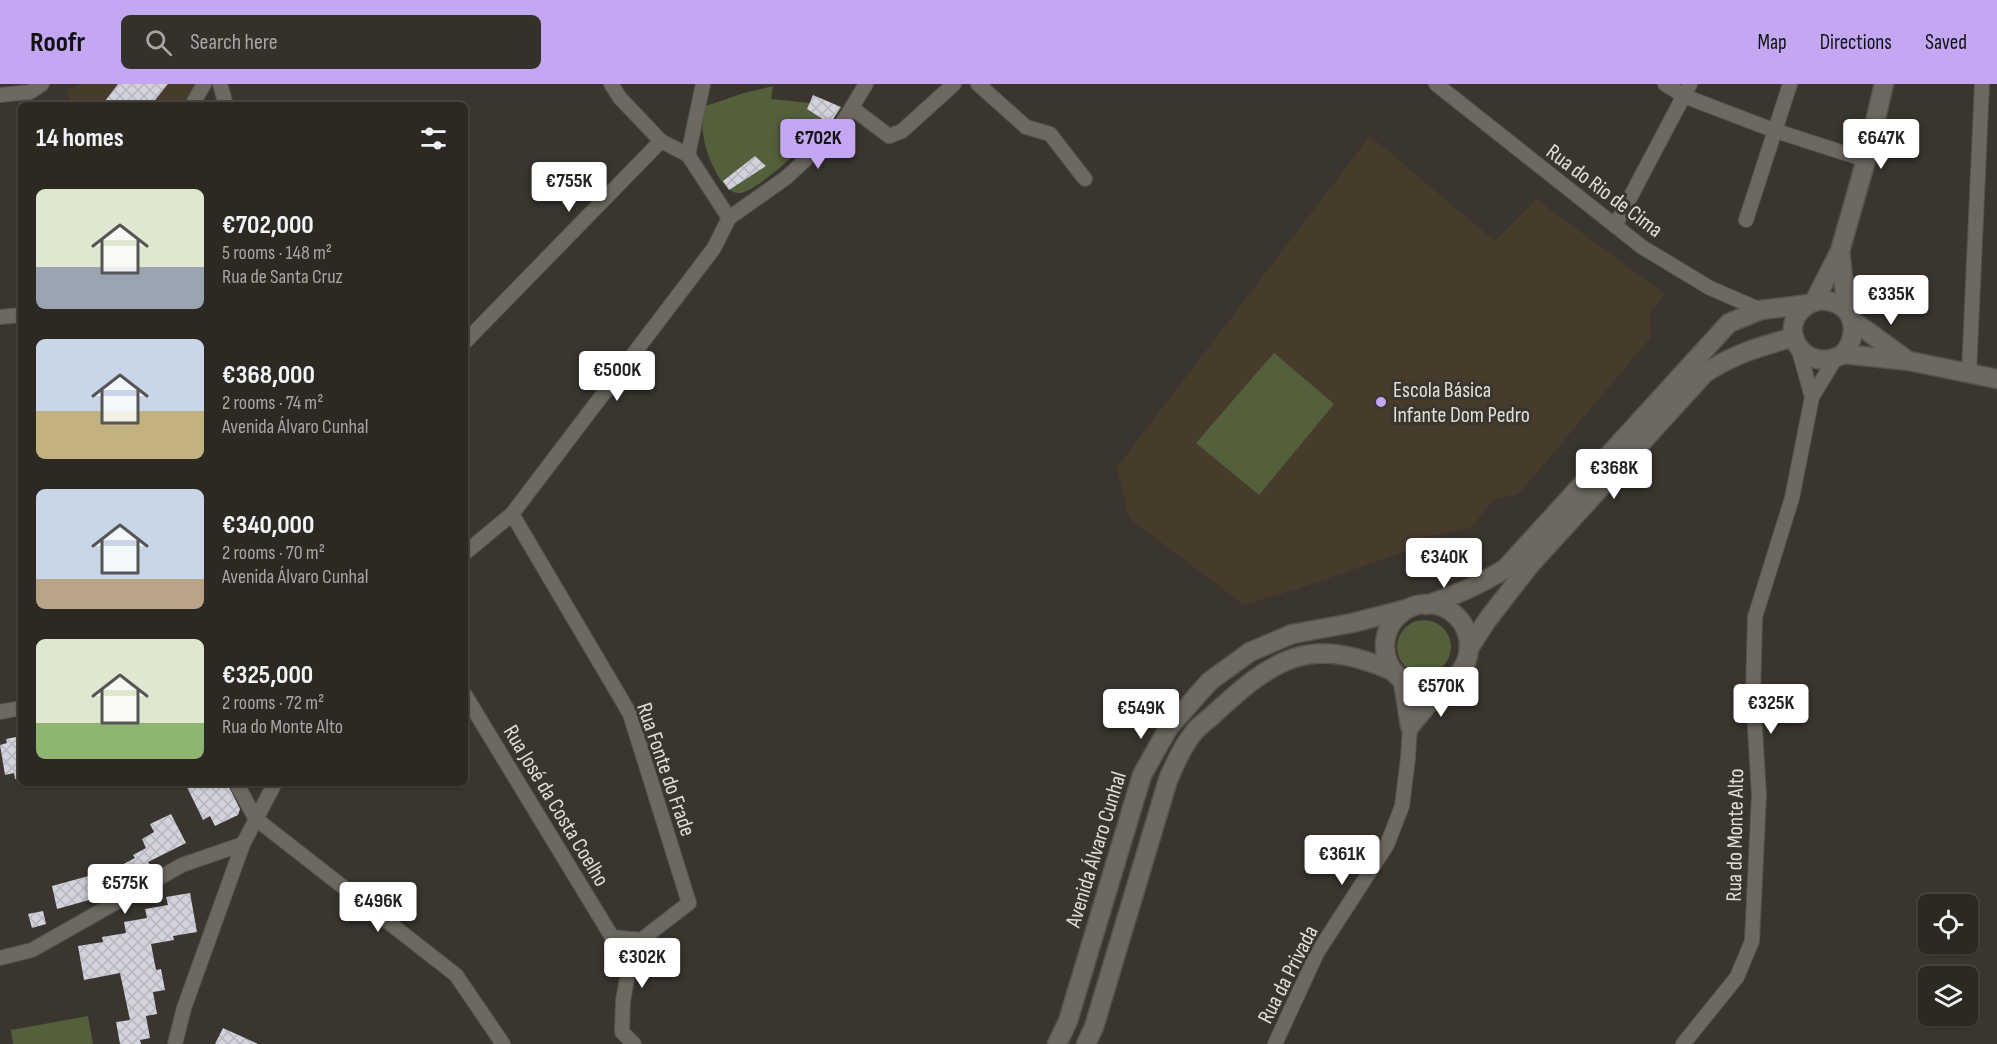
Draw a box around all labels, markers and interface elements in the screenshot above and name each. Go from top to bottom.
search box [121,15,541,69]
text: Roofr [30,26,85,59]
icon: search [142,26,175,59]
text: Search here [190,29,278,56]
text: Map [1757,30,1787,55]
text: Directions [1820,30,1892,55]
text: Saved [1925,30,1967,55]
pin: €702K [776,119,860,170]
pin: €647K [1839,119,1923,170]
icon: filters [417,122,450,155]
text: 14 homes [36,123,124,154]
text: €702K [794,126,842,150]
text: €647K [1857,126,1905,150]
street label: Rua do Rio de Cima [1541,139,1668,244]
pin: €755K [527,162,611,213]
text: €755K [546,169,592,193]
text: €702,000 [222,210,314,241]
icon: home [84,213,156,285]
text: 5 rooms · 148 m² [222,241,332,265]
text: Rua de Santa Cruz [222,265,343,289]
pin: €335K [1849,275,1933,326]
text: €335K [1867,282,1915,306]
pin: €500K [575,351,659,402]
text: €500K [593,358,641,382]
text: €368,000 [222,360,315,391]
icon: home [84,363,156,435]
place label: Escola Básica Infante Dom Pedro [1393,377,1530,429]
text: 2 rooms · 74 m² [222,391,323,415]
marker: Escola Básica Infante Dom Pedro [1374,395,1388,409]
text: Avenida Álvaro Cunhal [222,415,369,439]
pin: €368K [1572,449,1656,500]
text: €368K [1590,456,1638,480]
text: €340,000 [222,510,314,541]
icon: home [84,513,156,585]
pin: €340K [1402,538,1486,589]
text: 2 rooms · 70 m² [222,541,325,565]
text: €340K [1420,545,1468,569]
text: Avenida Álvaro Cunhal [222,565,369,589]
text: €325,000 [222,660,313,691]
icon: home [84,663,156,735]
pin: €570K [1399,667,1483,718]
text: €570K [1417,674,1465,698]
pin: €325K [1729,684,1813,735]
pin: €549K [1099,689,1183,740]
text: 2 rooms · 72 m² [222,691,324,715]
text: €325K [1748,691,1794,715]
text: €549K [1117,696,1165,720]
street label: Rua Fonte do Frade [630,699,701,840]
text: Rua do Monte Alto [222,715,343,739]
street label: Rua José da Costa Coelho [497,720,615,891]
street label: Avenida Álvaro Cunhal [1060,768,1133,931]
street label: Rua do Monte Alto [1721,768,1750,902]
pin: €361K [1300,835,1384,886]
text: €361K [1319,842,1365,866]
pin: €575K [83,864,167,915]
text: €575K [102,871,148,895]
pin: €496K [336,882,420,933]
text: €496K [354,889,402,913]
map controls [1918,894,1978,1026]
button: locate [1918,894,1978,954]
street label: Rua da Privada [1252,921,1325,1028]
pin: €302K [600,938,684,989]
text: €302K [618,945,666,969]
button: layers [1918,966,1978,1026]

